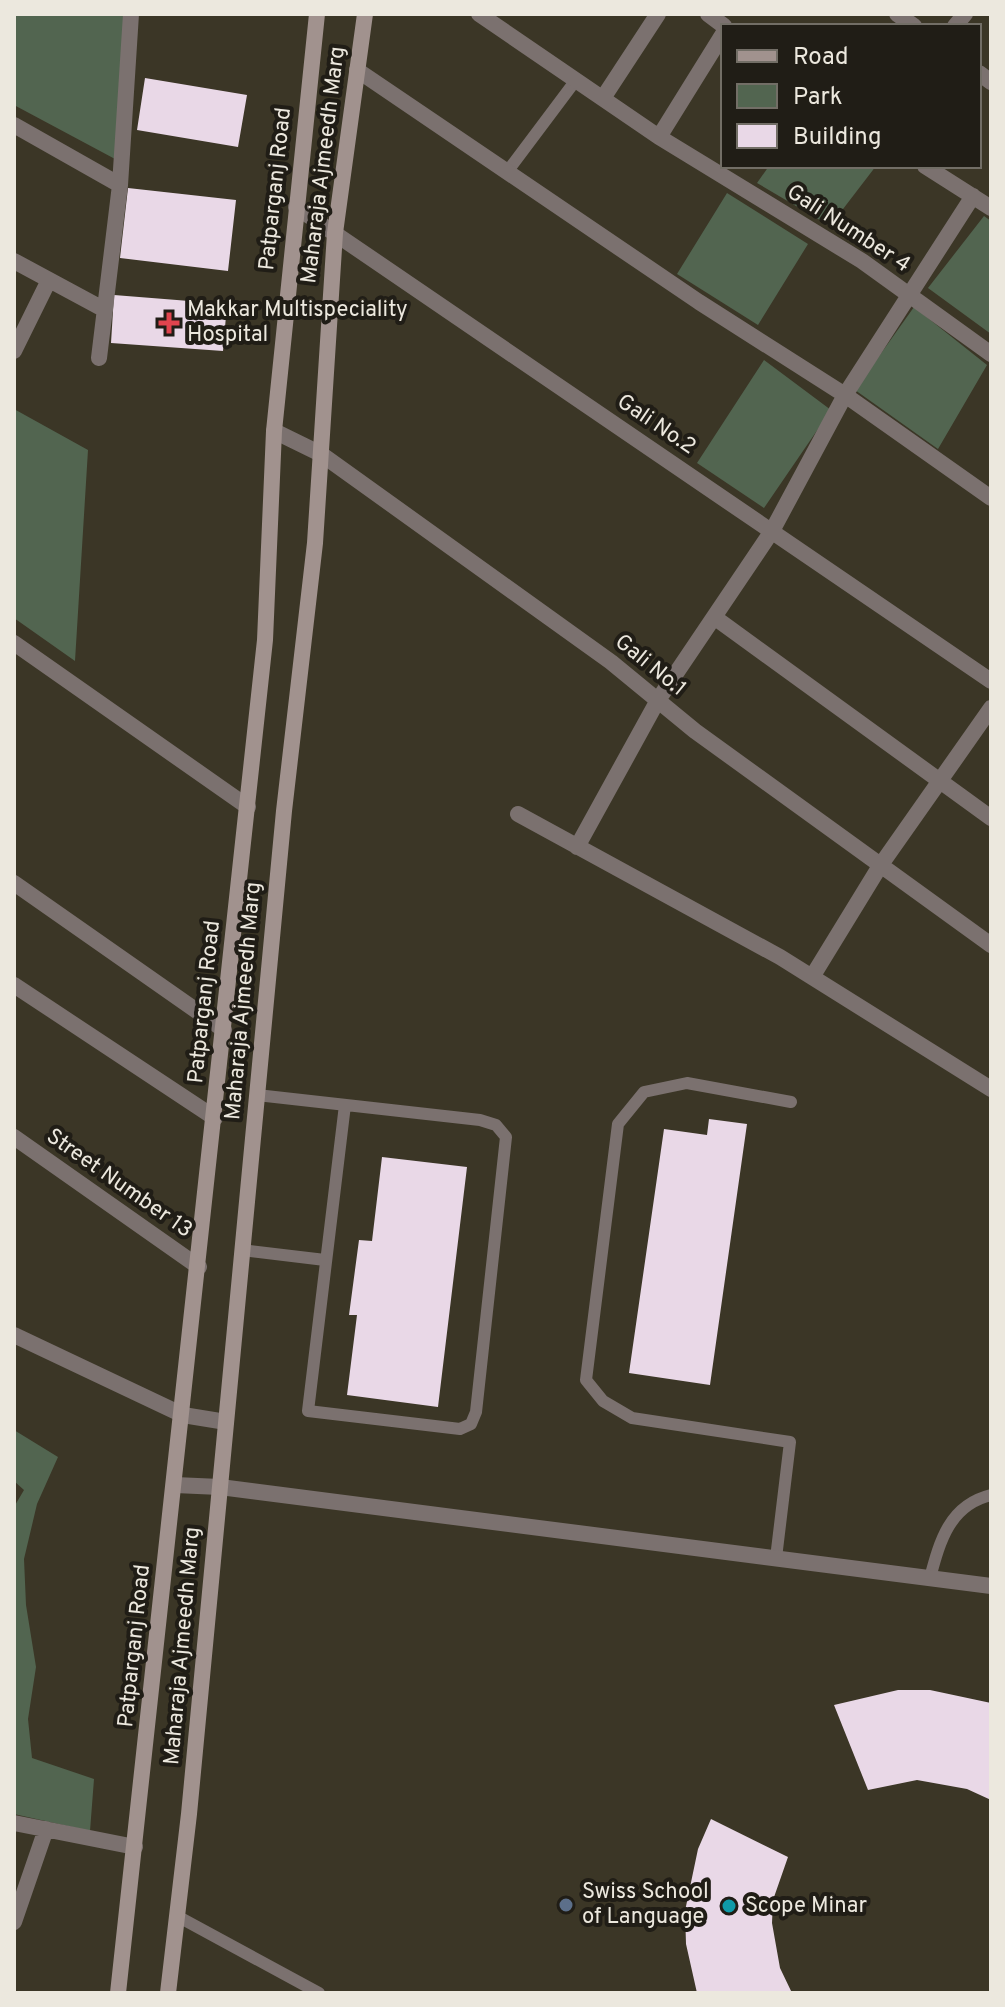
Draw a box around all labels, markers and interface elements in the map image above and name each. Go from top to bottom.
legend [721,24,981,168]
text: Road [793,43,849,73]
street label: Maharaja Ajmeedh Marg [296,45,352,285]
text: Park [793,83,843,113]
street label: Patparganj Road [254,106,298,272]
text: Building [793,123,882,153]
street label: Gali Number 4 [781,179,915,279]
place label: Makkar Multispeciality Hospital [187,297,408,349]
marker: Makkar Multispeciality Hospital [158,312,180,334]
street label: Gali No.2 [611,389,701,461]
street label: Gali No.1 [609,629,691,703]
street label: Maharaja Ajmeedh Marg [220,881,268,1121]
street label: Patparganj Road [183,919,227,1085]
street label: Street Number 13 [41,1123,197,1245]
street label: Maharaja Ajmeedh Marg [159,1526,207,1766]
street label: Patparganj Road [113,1563,157,1729]
place label: Swiss School of Language [582,1879,709,1931]
place label: Scope Minar [745,1893,868,1920]
marker: Swiss School of Language [557,1896,575,1914]
marker: Scope Minar [720,1897,738,1915]

